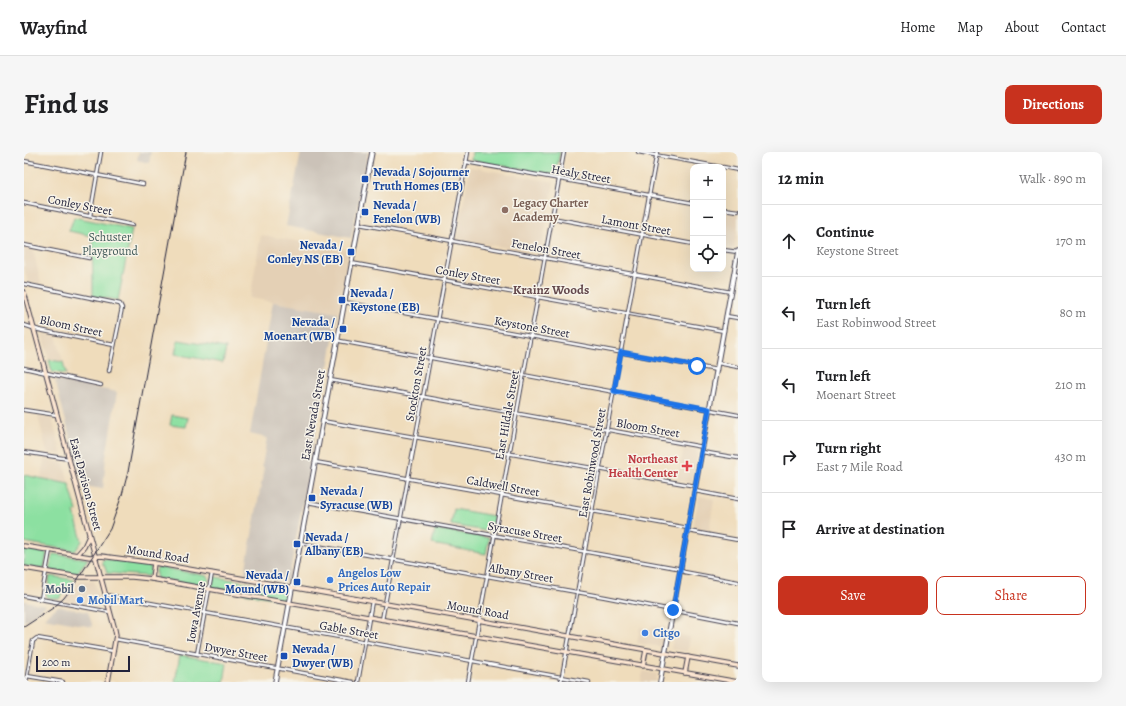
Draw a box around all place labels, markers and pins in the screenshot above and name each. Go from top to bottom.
place label: Nevada / Sojourner Truth Homes (EB) [373,164,469,194]
marker: Nevada / Sojourner Truth Homes (EB) [360,174,370,184]
place label: Legacy Charter Academy [512,195,589,225]
place label: Nevada / Fenelon (WB) [373,197,441,227]
marker: Legacy Charter Academy [500,205,510,215]
marker: Nevada / Fenelon (WB) [360,207,370,217]
place label: Nevada / Conley NS (EB) [268,237,343,267]
marker: Nevada / Conley NS (EB) [346,247,356,257]
place label: Nevada / Keystone (EB) [350,285,420,315]
marker: Nevada / Keystone (EB) [337,295,347,305]
place label: Nevada / Moenart (WB) [264,314,335,344]
marker: Nevada / Moenart (WB) [338,324,348,334]
place label: Northeast Health Center [608,451,678,481]
marker: Northeast Health Center [681,460,693,472]
place label: Nevada / Syracuse (WB) [320,483,393,513]
marker: Nevada / Syracuse (WB) [307,493,317,503]
place label: Nevada / Albany (EB) [304,529,363,559]
marker: Nevada / Albany (EB) [292,539,302,549]
place label: Angelos Low Prices Auto Repair [337,565,431,595]
place label: Nevada / Mound (WB) [225,567,289,597]
marker: Angelos Low Prices Auto Repair [325,575,335,585]
marker: Nevada / Mound (WB) [292,577,302,587]
place label: Mobil [45,581,75,597]
marker: Mobil [77,584,87,594]
place label: Mobil Mart [88,592,144,608]
marker: Mobil Mart [75,595,85,605]
place label: Citgo [653,625,680,641]
marker: Citgo [640,628,650,638]
place label: Nevada / Dwyer (WB) [292,641,353,671]
marker: Nevada / Dwyer (WB) [279,651,289,661]

